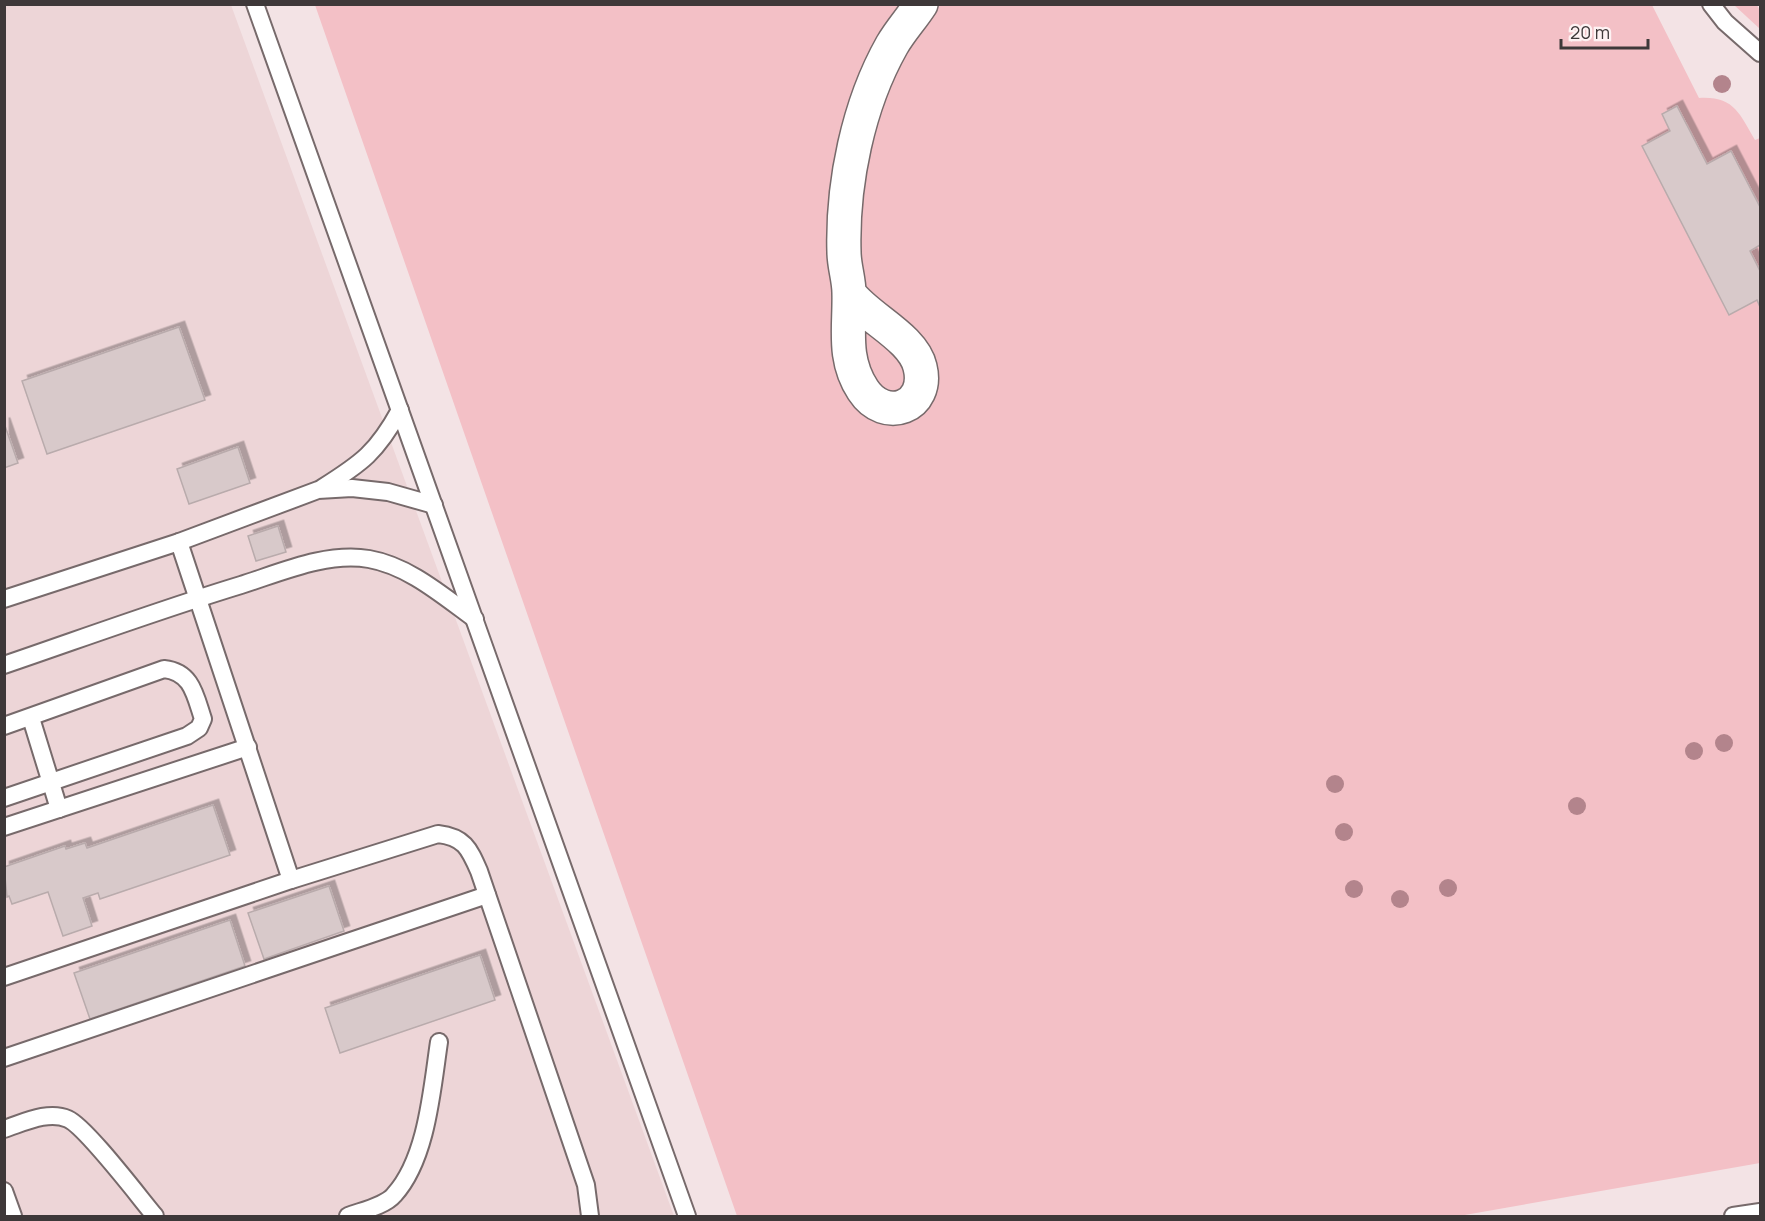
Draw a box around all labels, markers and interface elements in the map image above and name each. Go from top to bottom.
scale bar [1561,12,1648,50]
text: 20 m [1570,20,1610,44]

